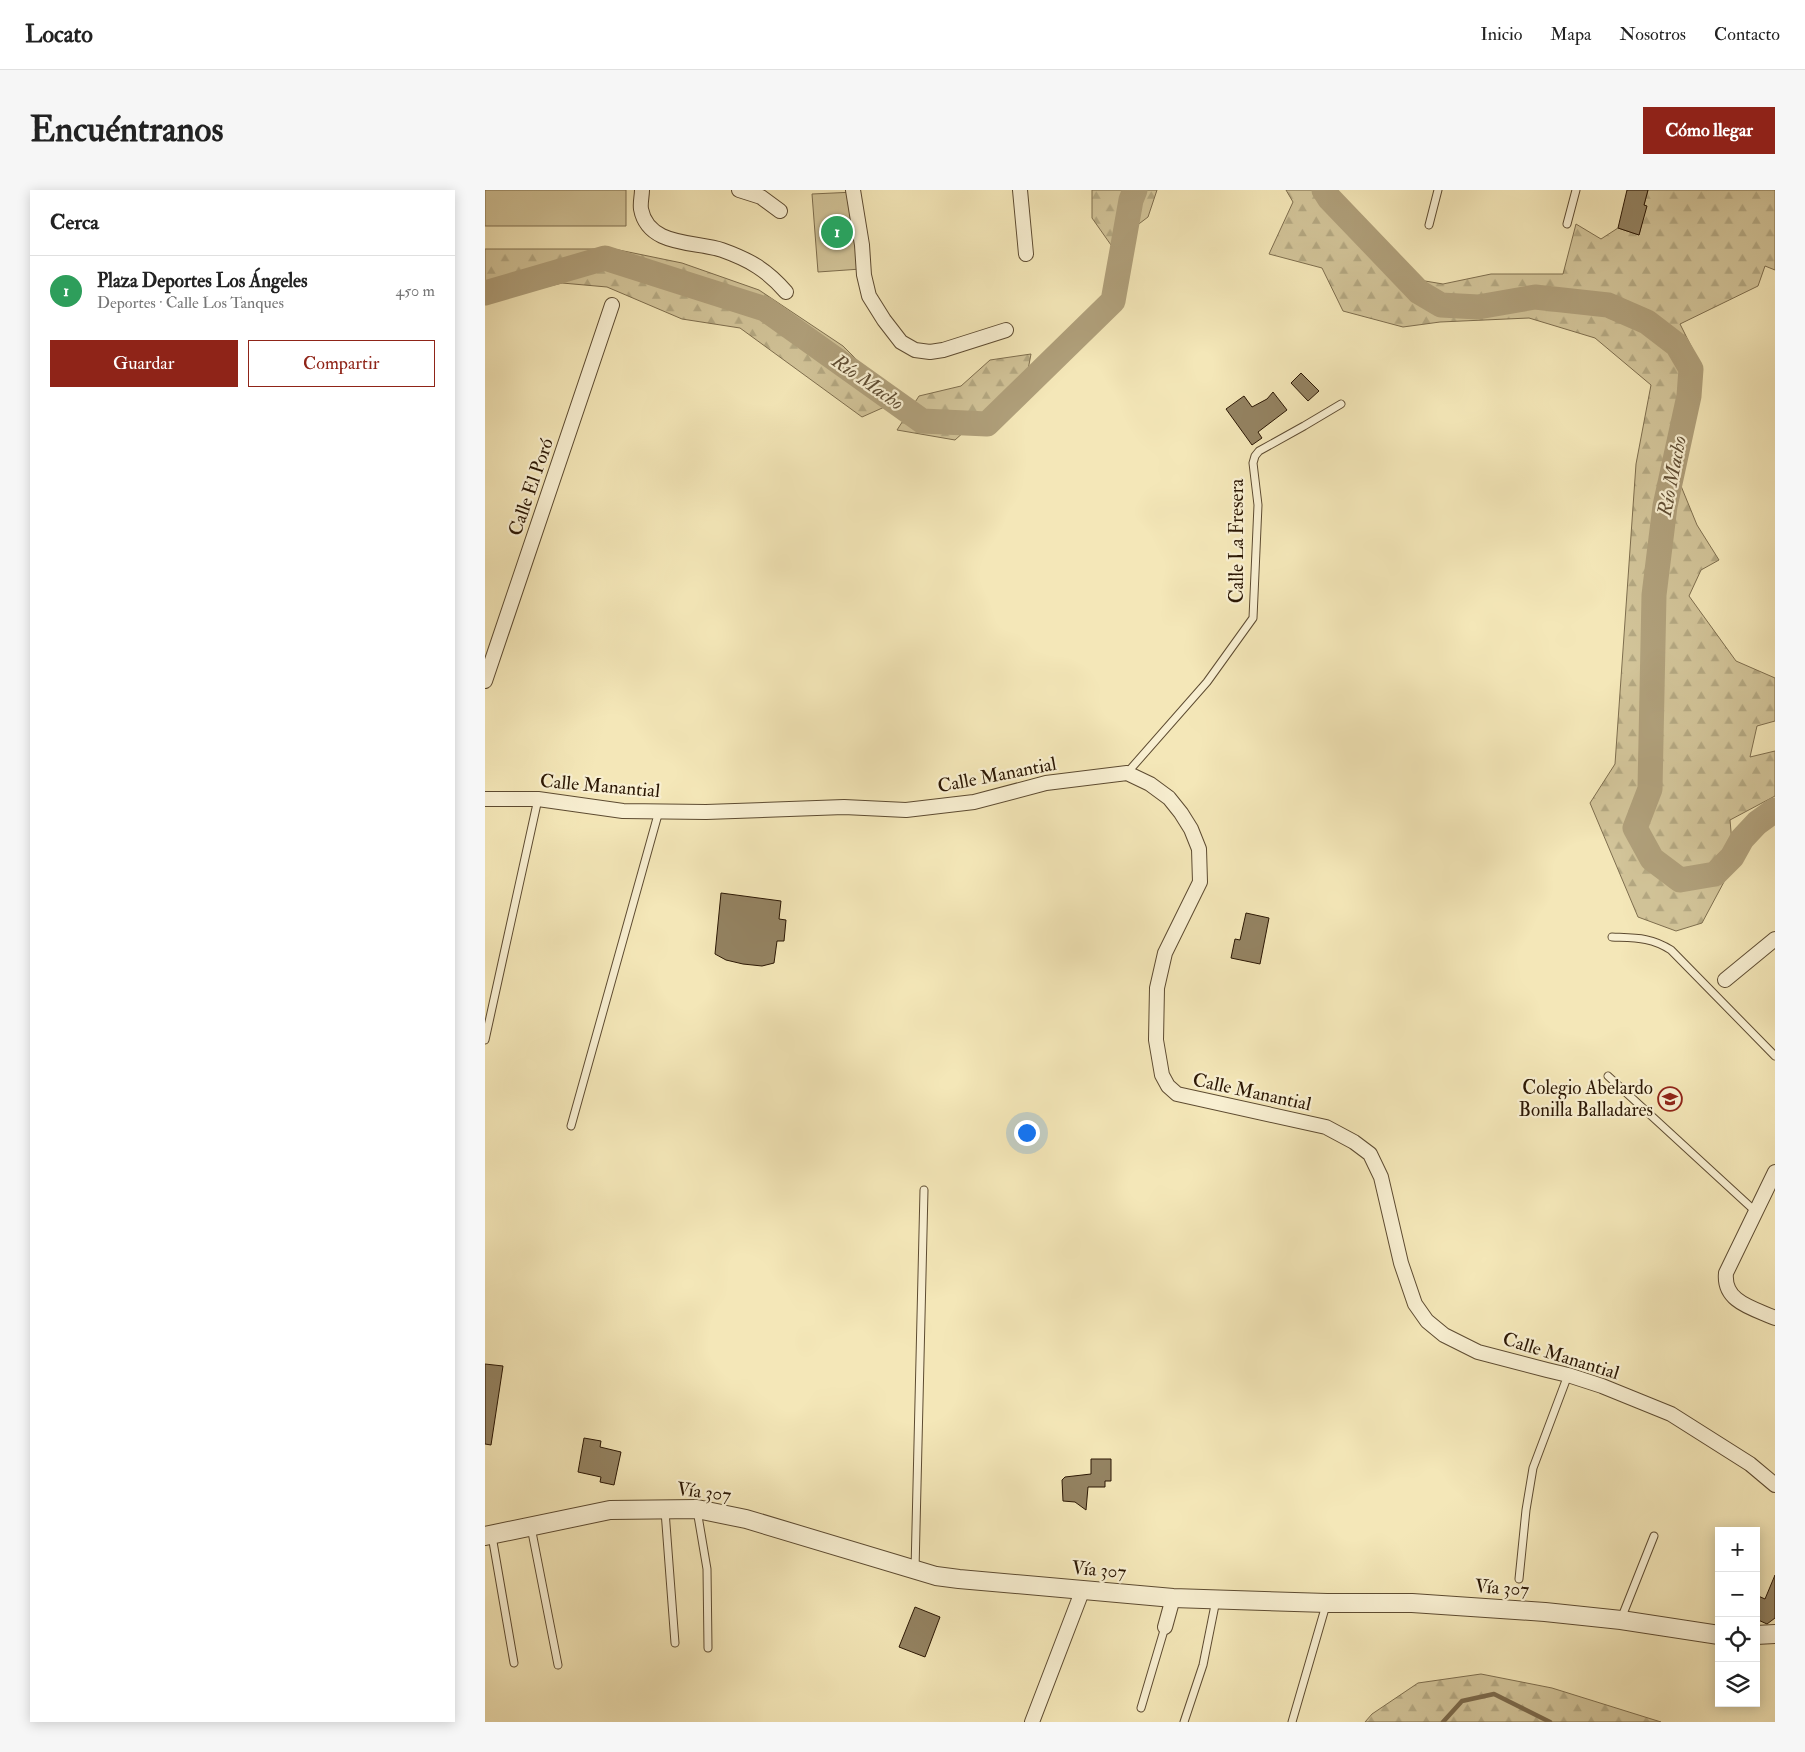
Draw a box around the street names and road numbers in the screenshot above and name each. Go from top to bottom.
street label: Calle El Poró [503,435,559,539]
street label: Calle La Fresera [1225,479,1249,603]
street label: Calle Manantial [936,752,1059,798]
street label: Calle Manantial [539,769,661,803]
street label: Calle Manantial [1191,1068,1314,1116]
street label: Calle Manantial [1500,1327,1622,1385]
street label: Vía 307 [675,1477,733,1507]
street label: Vía 307 [1071,1556,1127,1584]
street label: Vía 307 [1474,1574,1530,1602]

